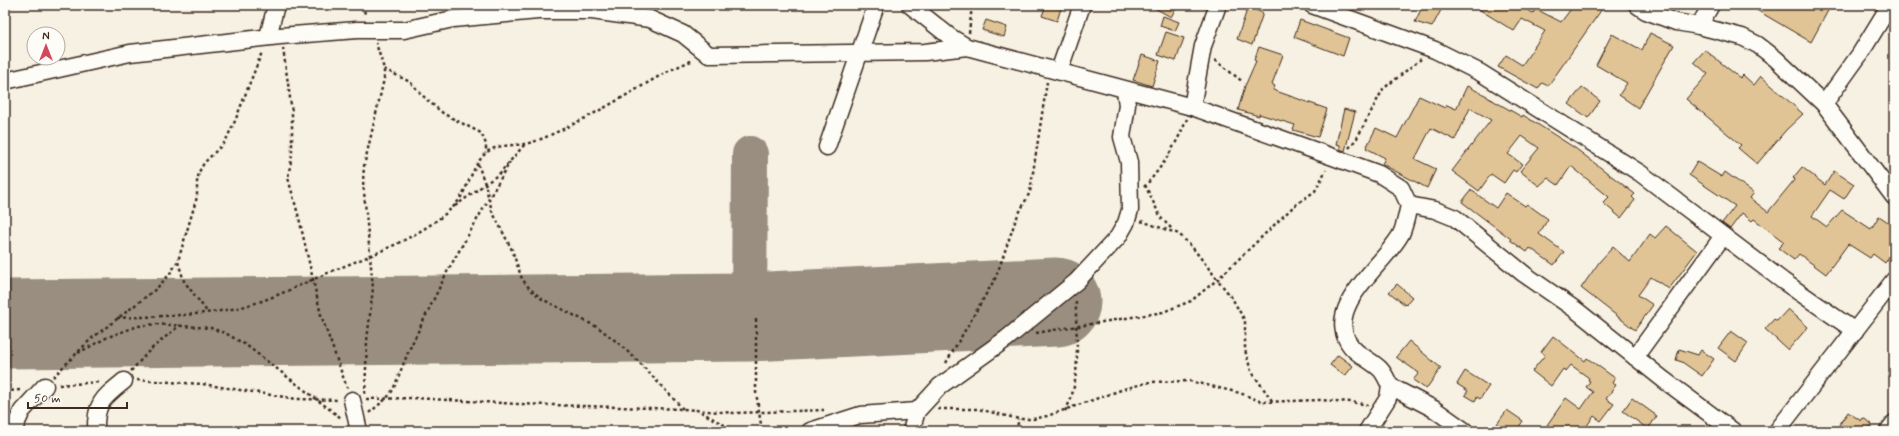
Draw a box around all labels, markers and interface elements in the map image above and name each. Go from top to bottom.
north arrow [26,26,66,66]
text: N [42,30,50,44]
scale bar [28,384,127,410]
text: 50 m [34,391,61,407]

